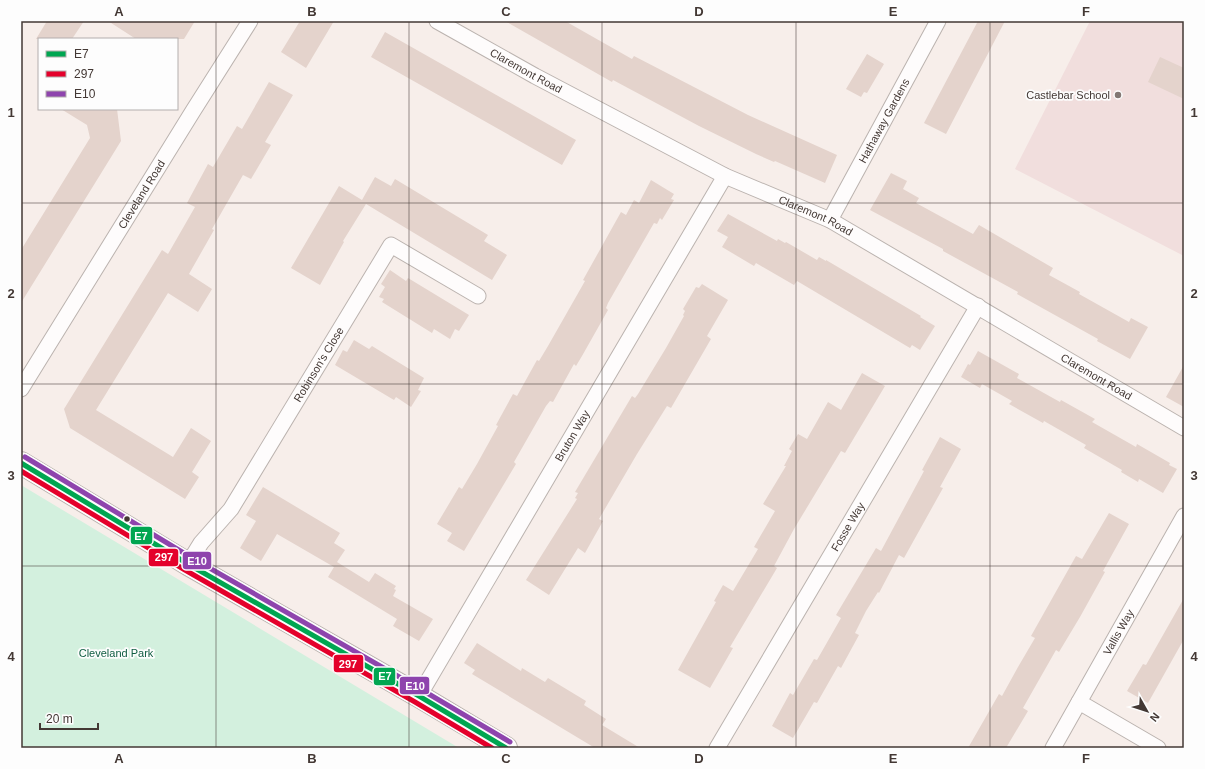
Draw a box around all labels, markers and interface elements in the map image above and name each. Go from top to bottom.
text: A [114,4,124,19]
text: B [307,4,317,19]
text: C [501,4,511,19]
text: D [694,4,704,19]
text: E [889,4,898,19]
text: F [1082,4,1090,19]
legend [38,38,178,110]
street label: Claremont Road [488,46,564,95]
text: E7 [74,47,89,61]
text: 297 [74,67,94,81]
street label: Hathaway Gardens [856,76,912,165]
text: E10 [74,87,96,101]
place label: Castlebar School [1026,89,1110,101]
marker: Castlebar School [1113,90,1123,100]
text: 1 [7,105,15,120]
text: 1 [1190,105,1198,120]
street label: Cleveland Road [116,158,167,231]
street label: Claremont Road [777,193,855,238]
text: 2 [7,286,15,301]
text: 2 [1190,286,1198,301]
street label: Robinson's Close [291,325,346,404]
street label: Claremont Road [1059,351,1134,402]
street label: Bruton Way [553,408,592,463]
text: 3 [7,468,15,483]
text: 3 [1190,468,1198,483]
street label: Fosse Way [829,500,867,553]
unlabelled marker [122,514,132,524]
line badge: E7 [130,526,153,545]
text: E7 [134,530,148,542]
line badge: 297 [148,548,179,567]
text: 297 [155,551,173,563]
line badge: E10 [182,551,212,570]
text: E10 [187,555,207,567]
street label: Vallis Way [1101,607,1136,657]
park label: Cleveland Park [79,647,154,659]
text: 4 [7,649,15,664]
text: 4 [1190,649,1198,664]
line badge: 297 [333,654,364,673]
text: 297 [339,658,357,670]
line badge: E7 [373,667,396,686]
text: E7 [378,670,392,682]
line badge: E10 [399,676,430,695]
text: E10 [405,680,425,692]
north arrow [1127,691,1167,731]
scale bar [40,705,98,731]
text: N [1148,710,1162,724]
text: 20 m [46,712,73,726]
text: A [114,751,124,766]
text: B [307,751,317,766]
text: C [501,751,511,766]
text: D [694,751,704,766]
text: E [889,751,898,766]
text: F [1082,751,1090,766]

